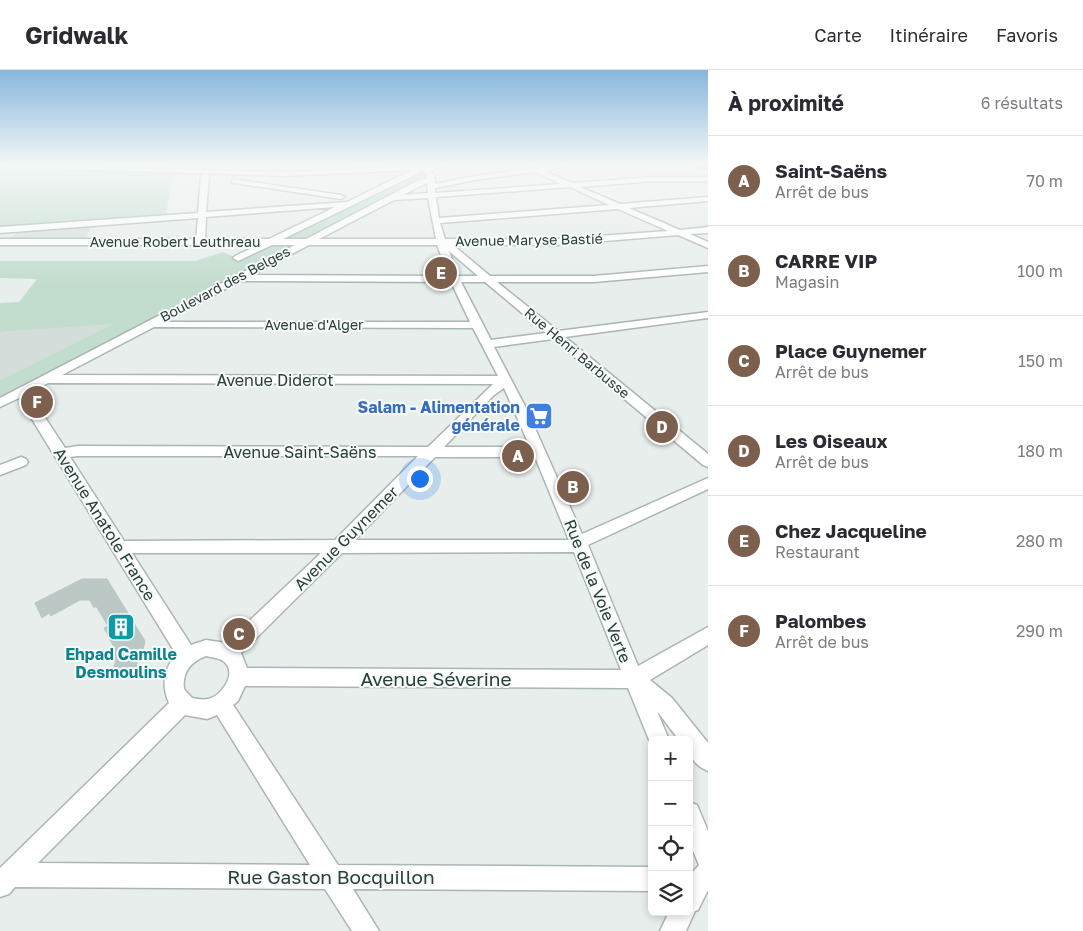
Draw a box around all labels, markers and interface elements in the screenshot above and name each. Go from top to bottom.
text: Gridwalk [25,20,129,49]
text: Carte [814,24,862,46]
text: Itinéraire [890,24,968,46]
text: Favoris [996,24,1058,46]
text: À proximité [728,90,844,116]
text: 6 résultats [981,93,1063,113]
text: Saint-Saëns [775,159,887,182]
text: A [738,171,750,191]
text: 70 m [1026,171,1063,191]
text: Arrêt de bus [775,182,869,202]
street label: Avenue Maryse Bastié [455,230,603,249]
street label: Avenue Robert Leuthreau [90,233,260,250]
street label: Boulevard des Belges [157,242,293,325]
text: CARRE VIP [775,249,877,272]
pin: E [425,254,457,292]
text: B [738,261,750,281]
text: 100 m [1017,261,1063,281]
text: Magasin [775,272,839,292]
street label: Rue Henri Barbusse [521,304,633,402]
street label: Avenue d'Alger [264,316,364,333]
text: Place Guynemer [775,339,927,362]
text: C [738,351,750,371]
text: 150 m [1018,351,1063,371]
text: Arrêt de bus [775,362,869,382]
street label: Avenue Diderot [216,370,334,390]
pin: F [21,383,53,421]
place label: Salam - Alimentation générale [357,397,520,435]
supermarket icon: Salam - Alimentation générale [524,401,554,431]
pin: D [646,408,678,446]
text: Les Oiseaux [775,429,887,452]
pin: A [502,437,534,475]
text: D [738,441,750,461]
text: 180 m [1017,441,1063,461]
street label: Avenue Saint-Saëns [224,442,376,462]
street label: Avenue Anatole France [50,444,160,604]
text: Arrêt de bus [775,452,869,472]
your location [407,466,433,492]
pin: B [557,468,589,506]
street label: Avenue Guynemer [290,482,402,594]
street label: Rue de la Voie Verte [560,516,636,666]
text: Chez Jacqueline [775,519,927,542]
text: E [739,531,749,551]
text: 280 m [1016,531,1063,551]
text: Restaurant [775,542,860,562]
text: Palombes [775,609,866,632]
building icon: Ehpad Camille Desmoulins [106,612,136,642]
pin: C [223,615,255,653]
text: F [739,621,749,641]
text: 290 m [1016,621,1063,641]
text: Arrêt de bus [775,632,869,652]
place label: Ehpad Camille Desmoulins [65,644,177,682]
street label: Avenue Séverine [360,667,512,690]
map controls [648,736,693,916]
button: + [648,736,693,781]
button: − [648,781,693,826]
button: locate [648,826,693,871]
street label: Rue Gaston Bocquillon [227,865,435,888]
button: layers [648,871,693,916]

